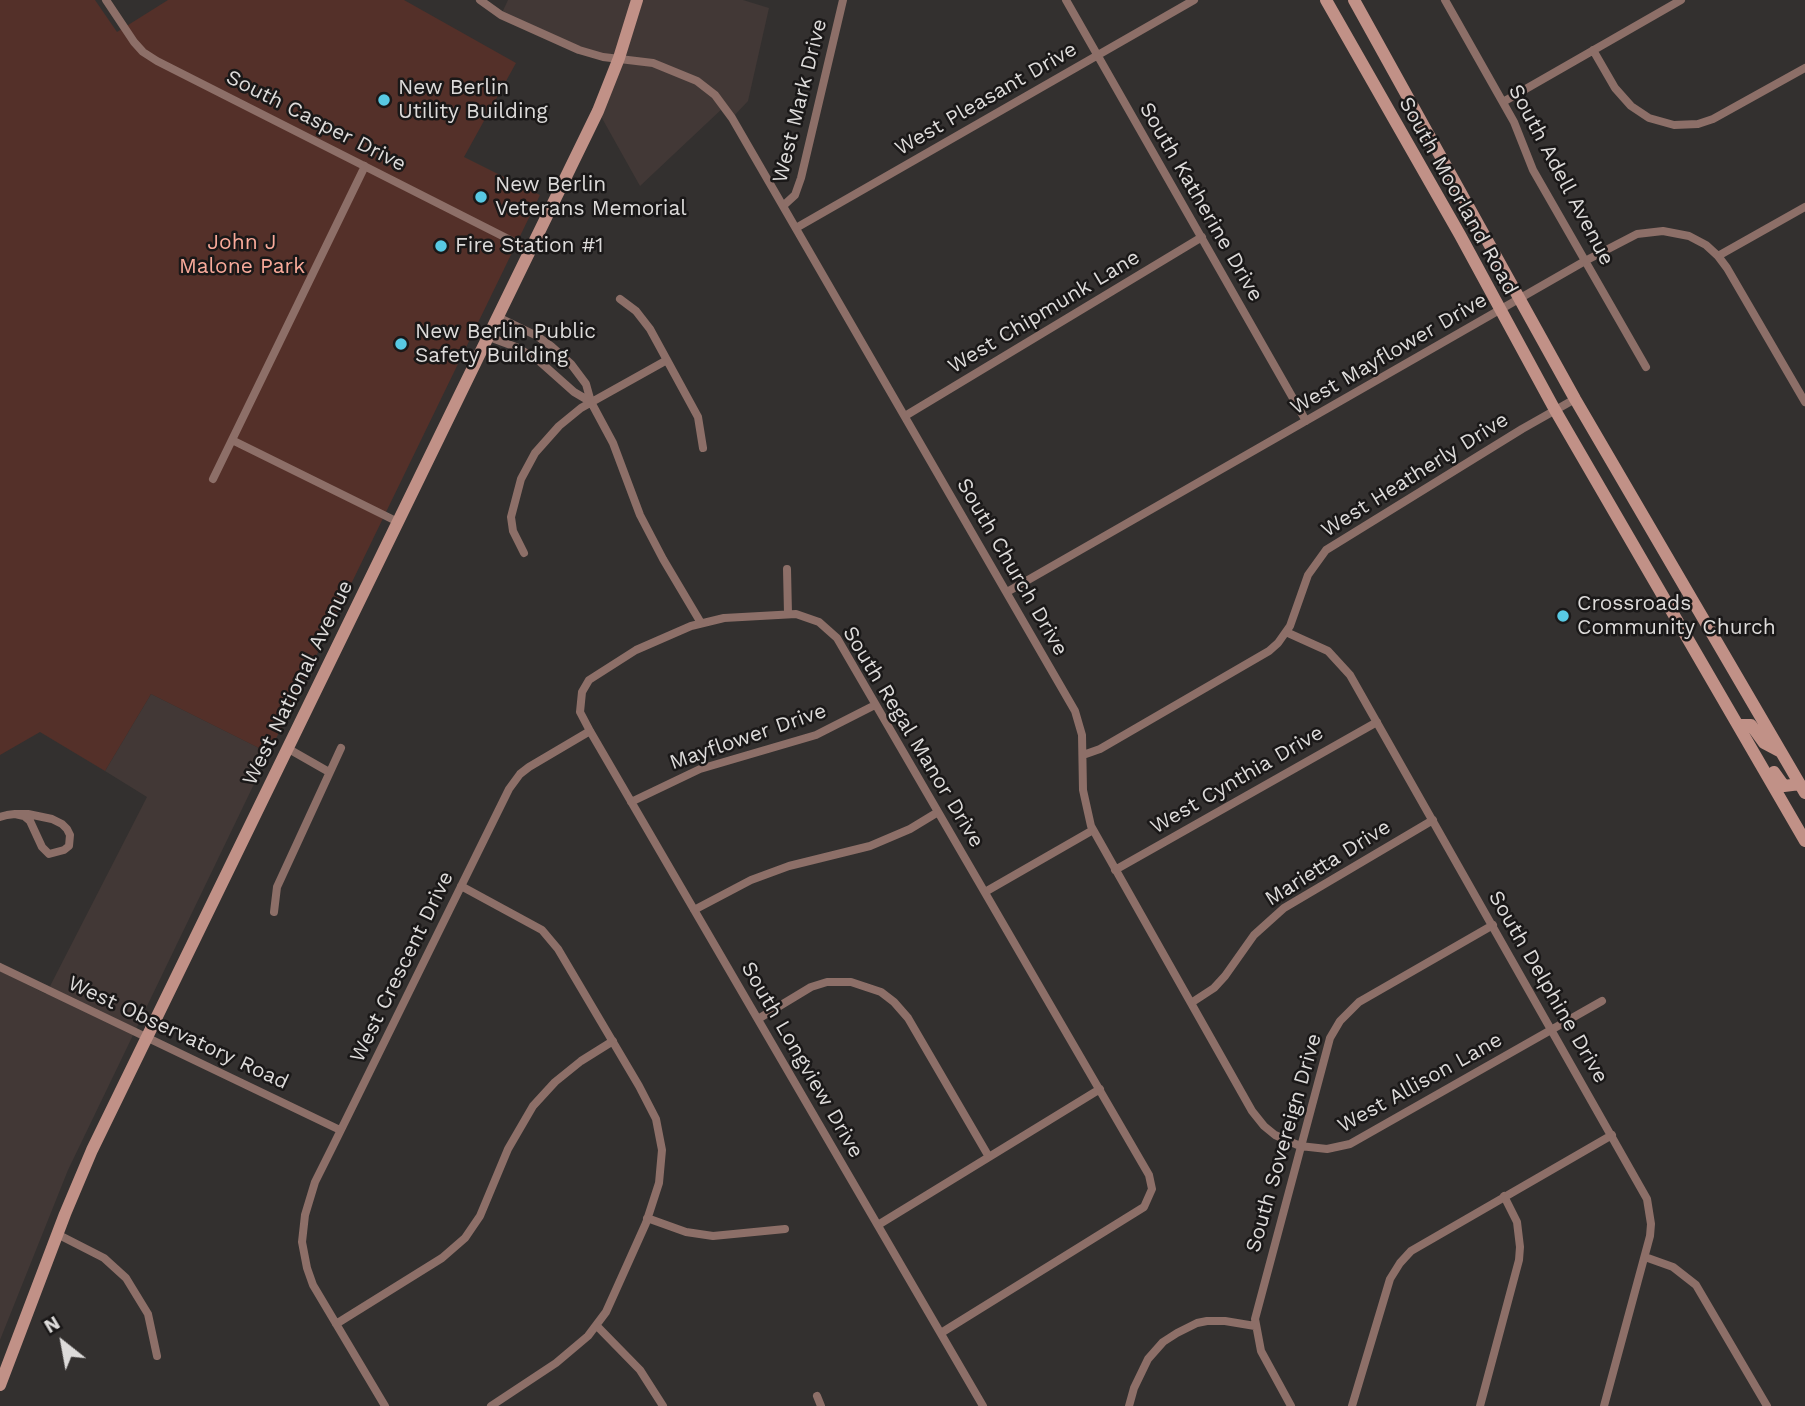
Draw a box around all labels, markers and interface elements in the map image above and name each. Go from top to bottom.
street label: West Mark Drive [767,16,833,186]
street label: West Pleasant Drive [891,37,1081,161]
street label: South Casper Drive [222,65,410,177]
place label: New Berlin Utility Building [398,75,548,125]
street label: South Adell Avenue [1503,80,1619,270]
marker: New Berlin Utility Building [376,92,392,108]
street label: South Moorland Road [1393,93,1523,299]
street label: South Katherine Drive [1134,98,1268,306]
place label: New Berlin Veterans Memorial [495,172,687,222]
marker: New Berlin Veterans Memorial [473,189,489,205]
park label: John J Malone Park [179,230,305,280]
place label: Fire Station #1 [455,233,603,259]
marker: Fire Station #1 [433,238,449,254]
street label: West Chipmunk Lane [943,245,1145,379]
street label: West Mayflower Drive [1286,287,1492,421]
place label: New Berlin Public Safety Building [415,319,596,369]
marker: New Berlin Public Safety Building [393,336,409,352]
street label: West Heatherly Drive [1317,407,1513,543]
street label: South Church Drive [951,474,1073,660]
street label: West National Avenue [237,576,359,790]
place label: Crossroads Community Church [1577,591,1776,641]
marker: Crossroads Community Church [1555,608,1571,624]
street label: South Regal Manor Drive [837,622,989,852]
street label: Mayflower Drive [666,698,830,776]
street label: West Cynthia Drive [1146,720,1328,840]
street label: Marietta Drive [1261,814,1395,912]
street label: West Crescent Drive [345,867,459,1067]
street label: South Delphine Drive [1483,886,1613,1088]
street label: South Longview Drive [736,957,868,1163]
street label: West Observatory Road [64,971,292,1095]
street label: West Allison Lane [1333,1027,1507,1139]
street label: South Sovereign Drive [1241,1031,1327,1255]
north arrow [28,1308,98,1378]
text: N [40,1311,64,1338]

